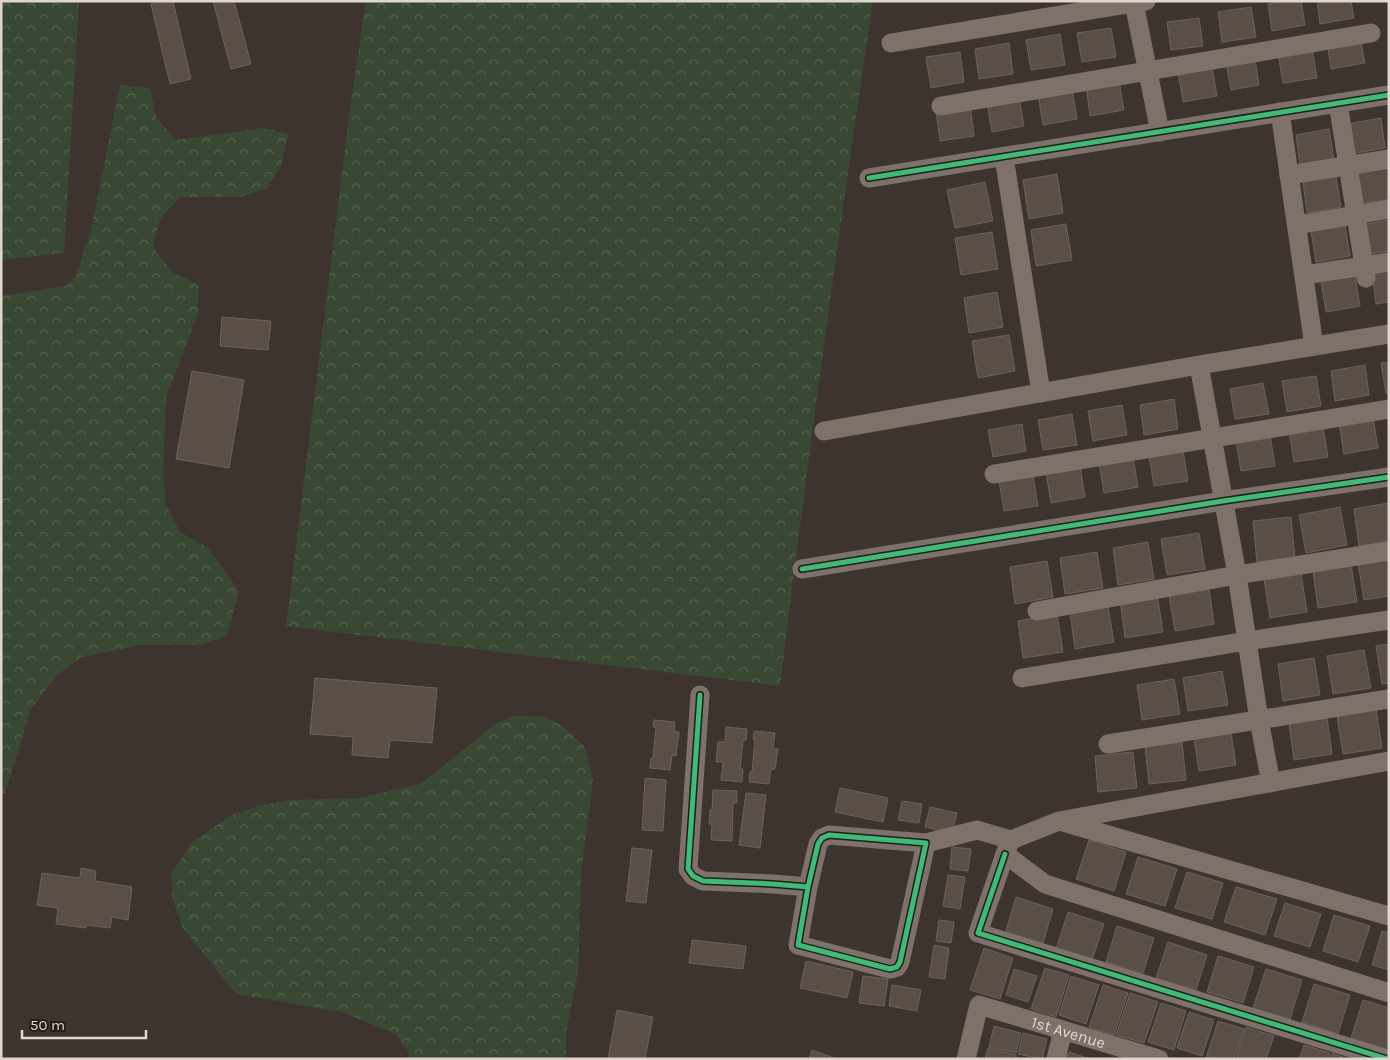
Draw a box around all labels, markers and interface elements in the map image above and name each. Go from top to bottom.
scale bar [22,1008,146,1040]
street label: 1st Avenue [1029,1012,1108,1052]
text: 50 m [30,1016,65,1034]

